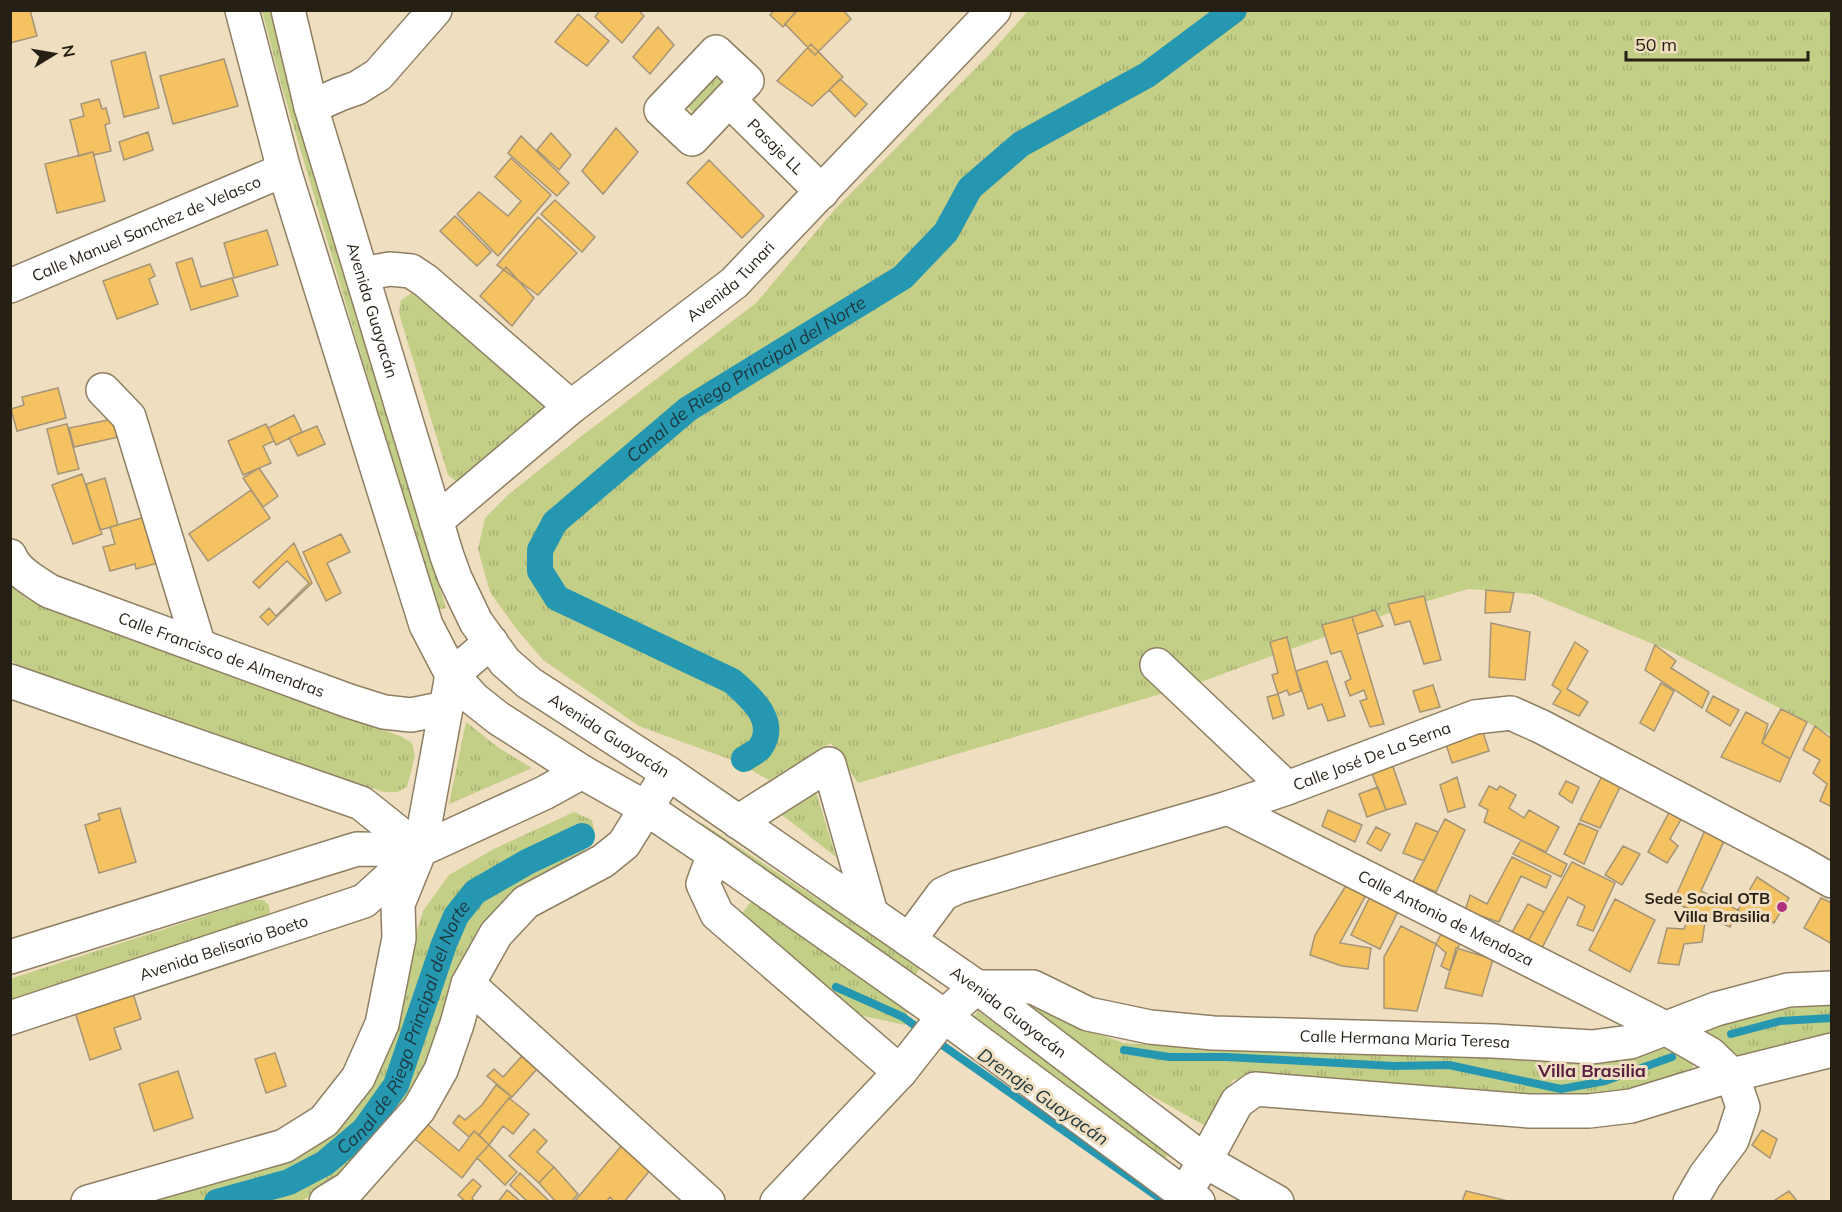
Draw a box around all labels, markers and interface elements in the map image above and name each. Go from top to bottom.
north arrow [24,24,84,84]
scale bar [1626,24,1808,62]
text: 50 m [1635,33,1677,56]
text: N [58,43,80,59]
street label: Pasaje LL [744,114,809,179]
street label: Calle Manuel Sanchez de Velasco [29,171,264,286]
street label: Avenida Tunari [682,237,779,326]
street label: Avenida Guayacán [343,240,402,380]
water label: Canal de Riego Principal del Norte [621,290,870,467]
street label: Calle Francisco de Almendras [116,607,328,701]
street label: Avenida Guayacán [545,688,674,782]
street label: Calle José De La Serna [1290,717,1453,795]
street label: Calle Antonio de Mendoza [1355,865,1537,970]
place label: Sede Social OTB Villa Brasilia [1644,888,1770,926]
water label: Canal de Riego Principal del Norte [331,895,475,1159]
marker: Sede Social OTB Villa Brasilia [1775,900,1789,914]
street label: Avenida Belisario Boeto [137,910,310,985]
street label: Avenida Guayacán [947,962,1071,1062]
street label: Calle Hermana Maria Teresa [1299,1025,1511,1052]
water label: Drenaje Guayacán [973,1043,1113,1150]
district label: Villa Brasilia [1537,1059,1646,1082]

